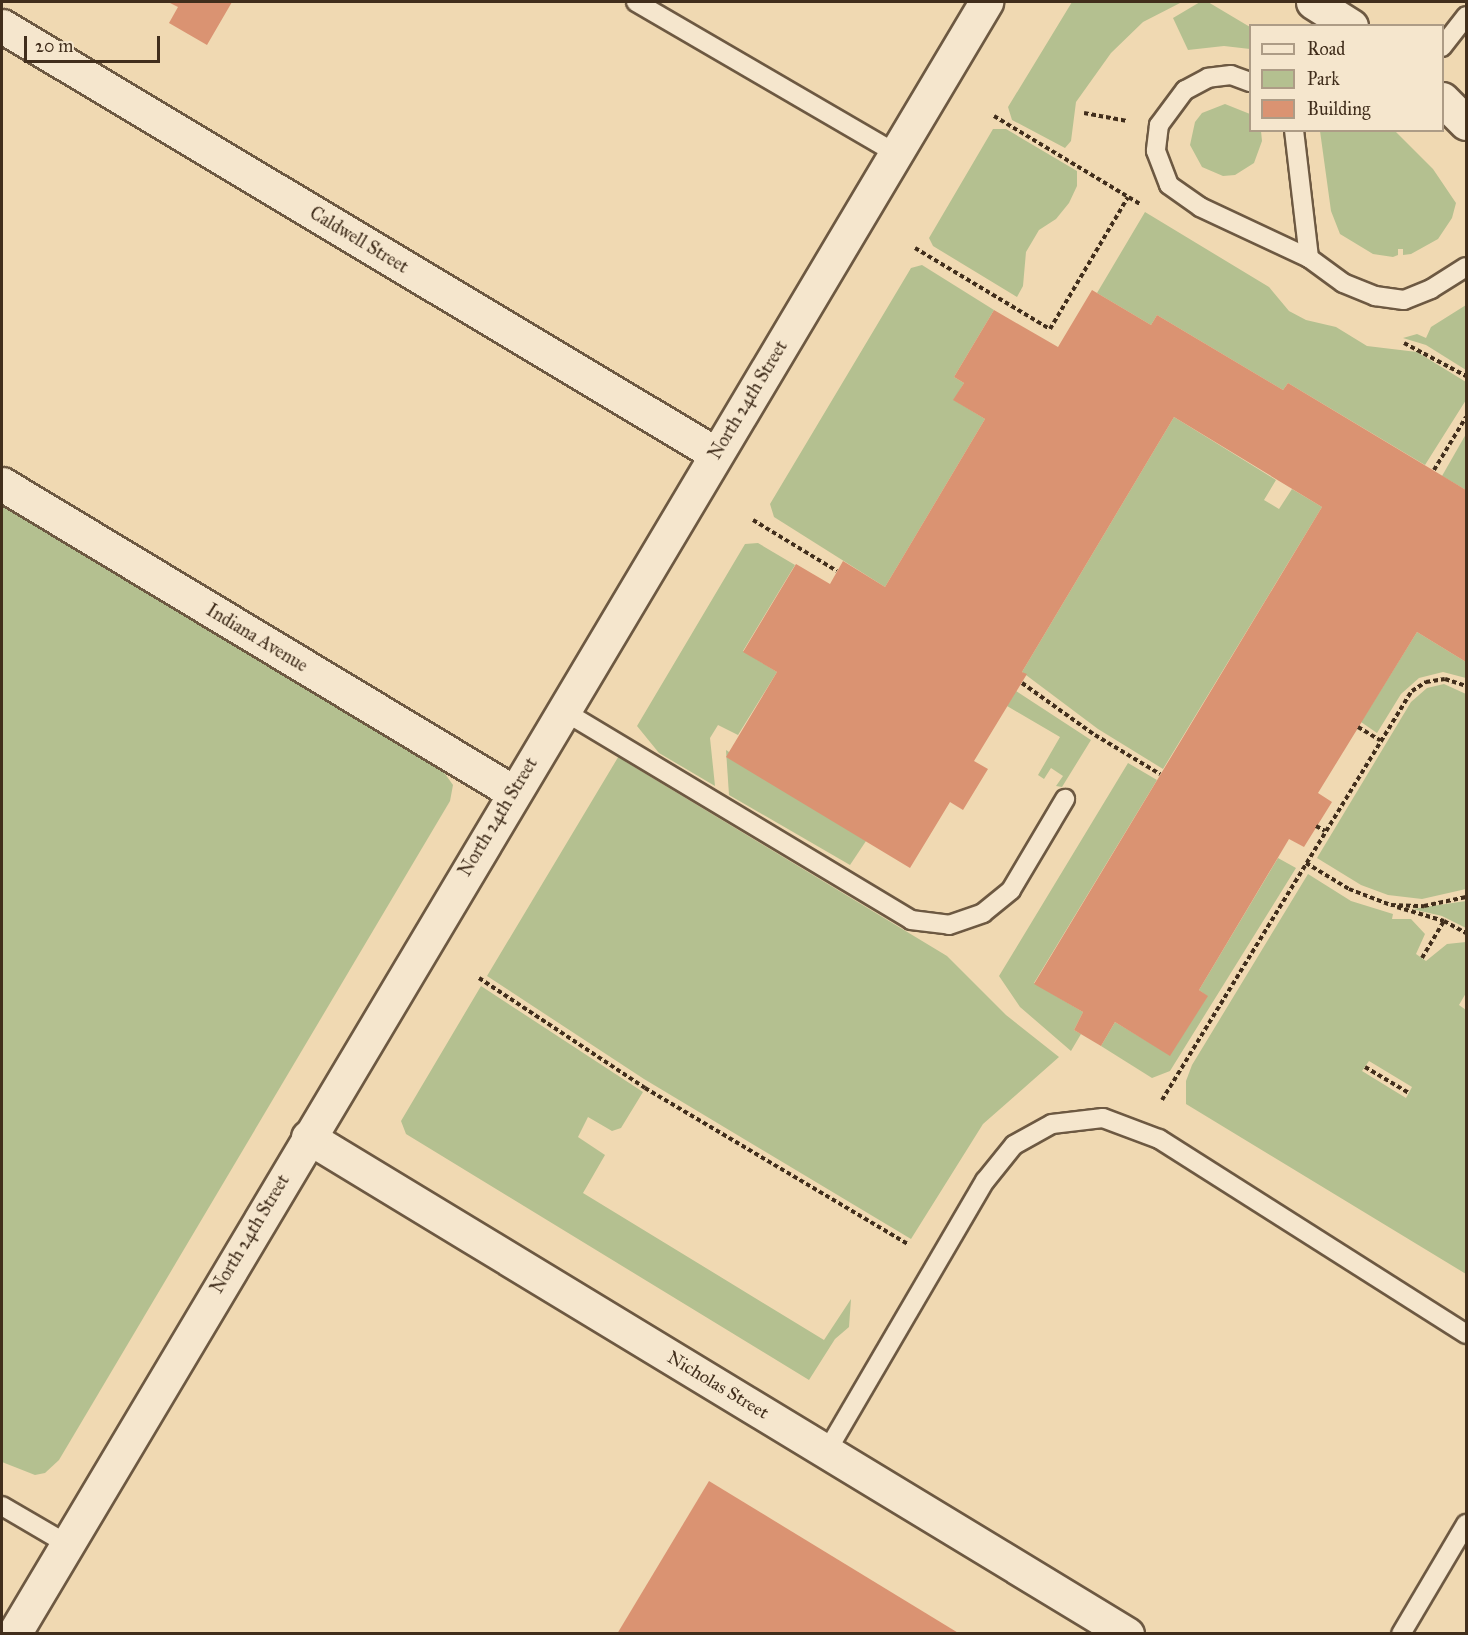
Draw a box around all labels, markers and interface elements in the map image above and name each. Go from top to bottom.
scale bar [27,24,164,62]
legend [1249,24,1444,132]
text: 20 m [35,35,73,57]
text: Road [1307,38,1345,60]
text: Park [1307,68,1340,90]
text: Building [1307,98,1370,120]
street label: Caldwell Street [306,202,412,278]
street label: North 24th Street [704,337,792,463]
street label: Indiana Avenue [202,599,312,677]
street label: North 24th Street [454,754,542,880]
street label: North 24th Street [206,1171,294,1297]
street label: Nicholas Street [663,1346,773,1424]

